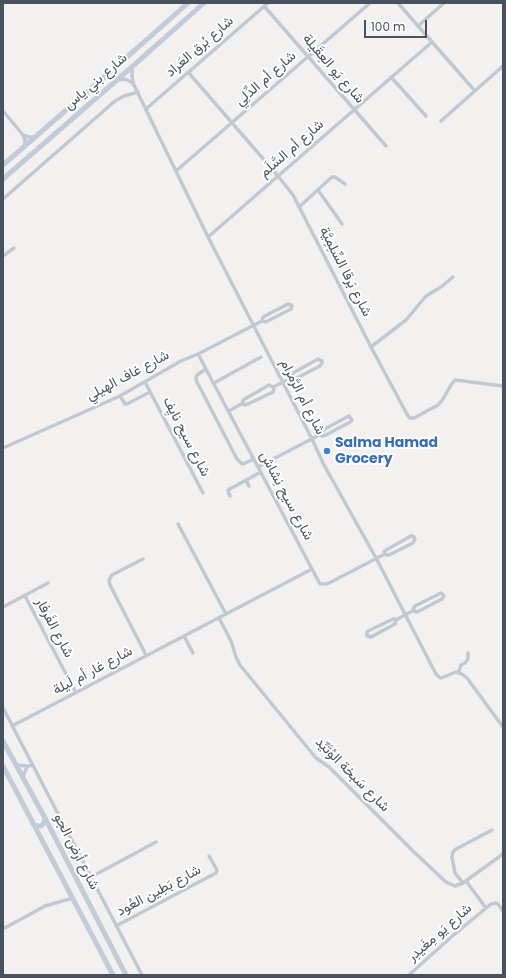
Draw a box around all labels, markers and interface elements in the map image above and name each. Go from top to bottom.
scale bar [366,12,429,38]
street label: شارع بُرق العَراد [163,13,237,81]
text: 100 m [371,18,405,35]
street label: شارع يَو العِقَيلة [298,31,368,107]
street label: شارع أم الدِّلِي [232,48,300,110]
street label: شارع بني ياس [61,50,131,114]
street label: شارع أم السَّلَم [256,117,328,181]
street label: شارع بَرقا السِّلِمِيَّة [315,224,375,320]
street label: شارع غاف الهيلي [84,347,172,405]
street label: شارع أم الرَّمرام [276,357,328,437]
street label: شارع سيح نايِف [159,394,213,480]
place label: Salma Hamad Grocery [335,435,438,468]
marker: Salma Hamad Grocery [322,446,332,456]
street label: شارع سيح نِشاش [256,449,316,543]
street label: شارع الفَرفار [31,595,77,661]
street label: شارع غار أم لَيلة [50,643,136,699]
street label: شارع سَبخة الوُتَيِّد [311,734,393,816]
street label: شارع أرض الجو [50,811,102,893]
street label: شارع بَطِين العُود [114,862,204,920]
street label: شارع يَو مِغَيدِر [404,900,476,966]

